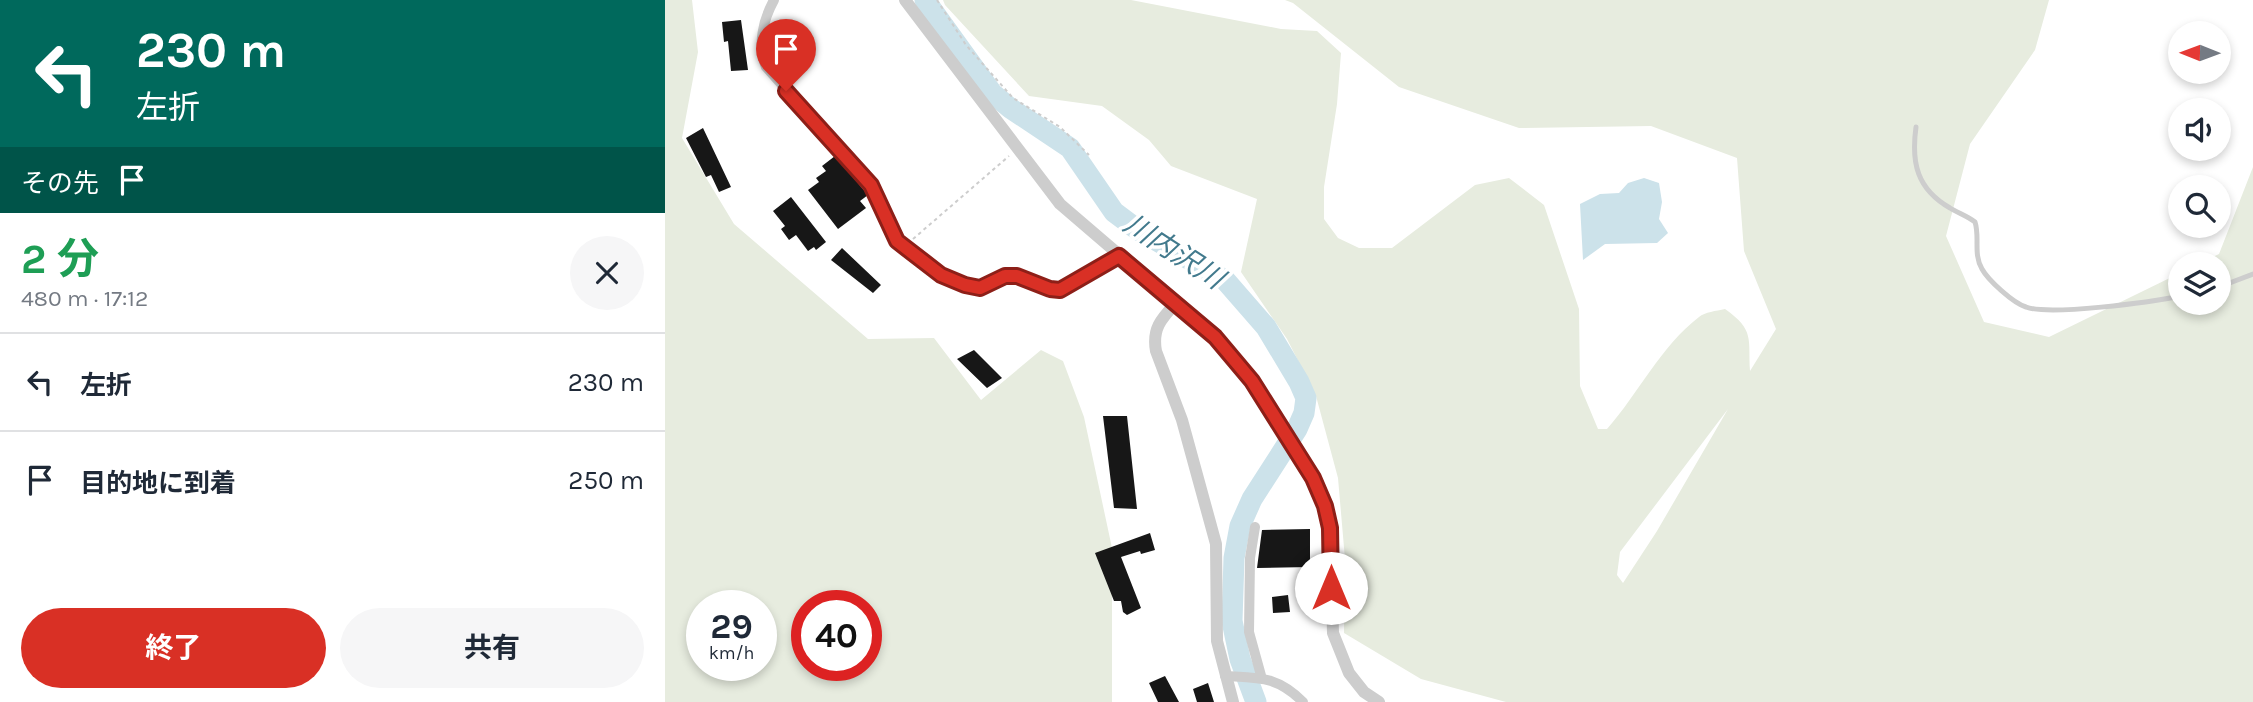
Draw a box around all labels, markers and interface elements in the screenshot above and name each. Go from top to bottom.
pin [756,19,816,91]
north arrow [2168,21,2231,84]
map controls [2168,21,2231,315]
text: 230 m [136,22,286,79]
icon: left [21,28,112,119]
icon: arrive [767,30,805,68]
text: 左折 [136,89,200,126]
button: sound [2168,98,2231,161]
icon: arrive [113,161,151,199]
text: その先 [21,168,99,199]
button: search [2168,175,2231,238]
water label: 川内沢川 [1118,207,1232,297]
text: 2 分 [21,234,99,284]
button: close [570,236,644,310]
button: layers [2168,252,2231,315]
text: 480 m · 17:12 [21,285,148,312]
icon: left [21,363,59,401]
text: 230 m [568,367,644,398]
text: 左折 [80,370,132,401]
icon: arrive [21,461,59,499]
text: 250 m [568,465,644,496]
text: 目的地に到着 [80,468,236,499]
position arrow [1294,551,1368,625]
speed limit sign: 40 [791,590,882,681]
text: 29 [710,606,753,647]
button: 終了 [21,608,326,688]
button: 共有 [340,608,644,688]
text: km/h [709,642,754,664]

